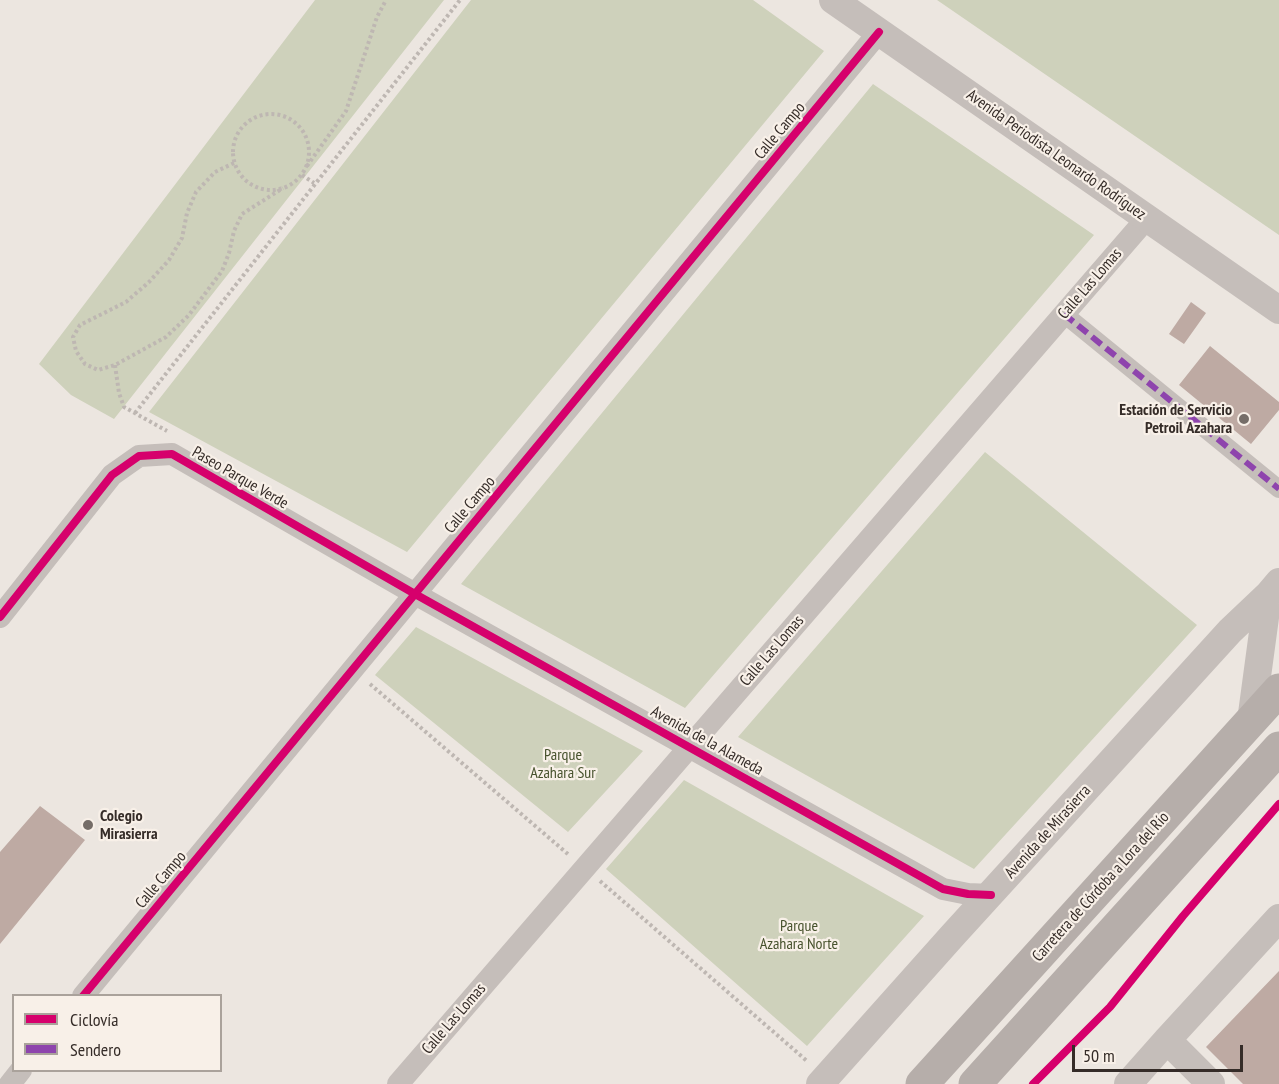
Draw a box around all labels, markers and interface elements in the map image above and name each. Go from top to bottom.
street label: Avenida Periodista Leonardo Rodríguez [963,86,1149,224]
street label: Calle Campo [751,98,809,164]
street label: Calle Las Lomas [1054,245,1126,323]
place label: Estación de Servicio Petroil Azahara [1119,400,1232,438]
marker: Estación de Servicio Petroil Azahara [1237,412,1251,426]
street label: Paseo Parque Verde [188,443,292,513]
street label: Calle Campo [441,472,499,538]
street label: Calle Las Lomas [736,612,808,690]
street label: Avenida de la Alameda [647,702,767,780]
park label: Parque Azahara Sur [530,745,596,783]
street label: Avenida de Mirasierra [1001,781,1095,883]
place label: Colegio Mirasierra [100,806,158,844]
street label: Carretera de Córdoba a Lora del Río [1029,808,1173,966]
marker: Colegio Mirasierra [81,818,95,832]
street label: Calle Campo [132,847,190,913]
park label: Parque Azahara Norte [760,916,838,954]
street label: Calle Las Lomas [418,980,490,1058]
legend [12,994,222,1072]
text: Ciclovía [70,1008,118,1031]
scale bar [1075,1033,1246,1071]
text: Sendero [70,1038,121,1061]
text: 50 m [1083,1044,1115,1067]

